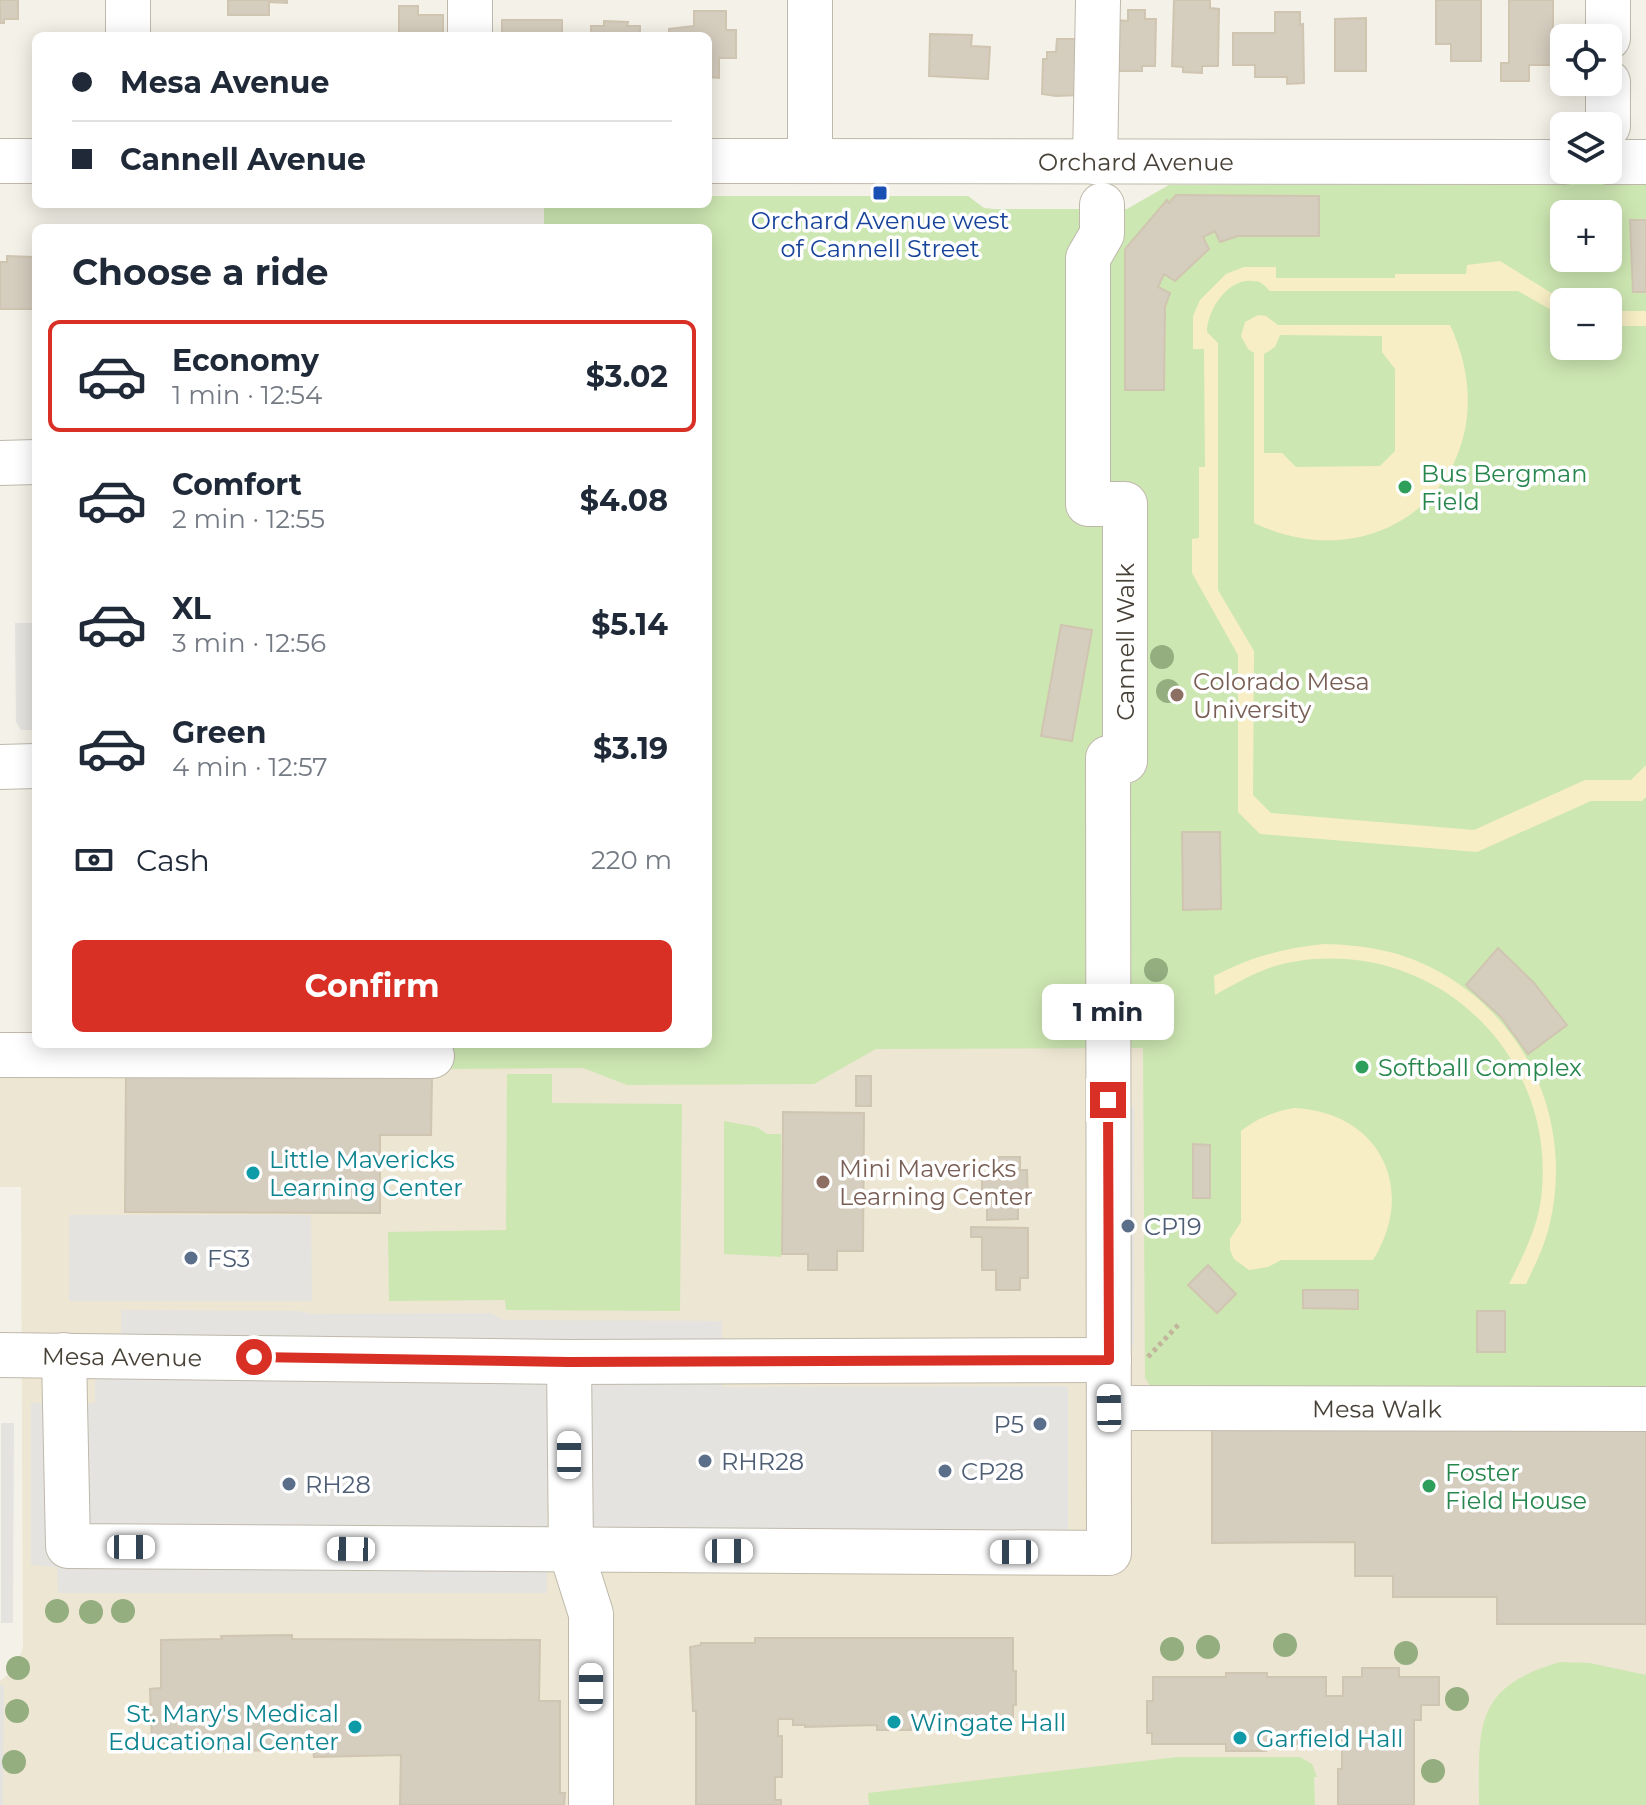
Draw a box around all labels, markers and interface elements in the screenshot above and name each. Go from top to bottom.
map controls [1550,24,1622,360]
button: locate [1550,24,1622,96]
text: Mesa Avenue [120,64,329,101]
button: layers [1550,112,1622,184]
text: Cannell Avenue [120,141,366,178]
street label: Orchard Avenue [1038,147,1234,176]
marker: Orchard Avenue west of Cannell Street [871,184,889,202]
button: + [1550,200,1622,272]
place label: Orchard Avenue west of Cannell Street [751,206,1010,263]
text: Choose a ride [72,250,329,294]
button: − [1550,288,1622,360]
icon: car [76,340,148,412]
text: Economy [172,342,319,379]
text: $3.02 [586,358,668,395]
text: 1 min · 12:54 [172,379,322,411]
place label: Bus Bergman Field [1421,459,1587,516]
icon: car [76,464,148,536]
text: Comfort [172,466,302,503]
marker: Bus Bergman Field [1396,478,1414,496]
text: $4.08 [580,482,668,519]
text: 2 min · 12:55 [172,503,325,535]
street label: Cannell Walk [1111,563,1140,721]
icon: car [76,588,148,660]
text: XL [172,590,211,627]
text: $5.14 [591,606,668,643]
text: 3 min · 12:56 [172,627,326,659]
place label: Colorado Mesa University [1193,667,1370,724]
marker: Colorado Mesa University [1168,686,1186,704]
icon: car [76,712,148,784]
text: Green [172,714,266,751]
text: $3.19 [593,730,668,767]
text: 4 min · 12:57 [172,751,328,783]
icon: cash [72,838,116,882]
text: Cash [136,842,210,879]
text: 220 m [591,844,672,876]
button: Confirm [72,940,672,1032]
callout: 1 min [1042,984,1174,1040]
text: 1 min [1073,996,1143,1028]
place label: Softball Complex [1378,1053,1582,1082]
marker: Softball Complex [1353,1058,1371,1076]
route end [1090,1082,1126,1118]
place label: Little Mavericks Learning Center [269,1145,463,1202]
place label: Mini Mavericks Learning Center [839,1154,1033,1211]
marker: Little Mavericks Learning Center [244,1164,262,1182]
marker: Mini Mavericks Learning Center [814,1173,832,1191]
place label: CP19 [1144,1212,1202,1241]
marker: CP19 [1119,1217,1137,1235]
place label: FS3 [207,1244,250,1273]
marker: FS3 [182,1249,200,1267]
route start [236,1339,272,1375]
street label: Mesa Avenue [42,1341,202,1372]
car [1097,1384,1121,1432]
street label: Mesa Walk [1312,1394,1443,1423]
place label: P5 [993,1410,1024,1439]
marker: P5 [1031,1415,1049,1433]
car [557,1431,581,1479]
place label: RHR28 [721,1447,804,1476]
marker: RHR28 [696,1452,714,1470]
place label: CP28 [961,1457,1024,1486]
place label: Foster Field House [1445,1458,1587,1515]
marker: CP28 [936,1462,954,1480]
place label: RH28 [305,1470,371,1499]
marker: RH28 [280,1475,298,1493]
marker: Foster Field House [1420,1477,1438,1495]
car [107,1535,155,1559]
car [327,1537,375,1561]
car [705,1539,753,1563]
car [990,1540,1038,1564]
car [579,1663,603,1711]
place label: St. Mary's Medical Educational Center [108,1699,339,1756]
place label: Wingate Hall [910,1708,1066,1737]
marker: Wingate Hall [885,1713,903,1731]
marker: St. Mary's Medical Educational Center [346,1718,364,1736]
place label: Garfield Hall [1256,1724,1403,1753]
marker: Garfield Hall [1231,1729,1249,1747]

